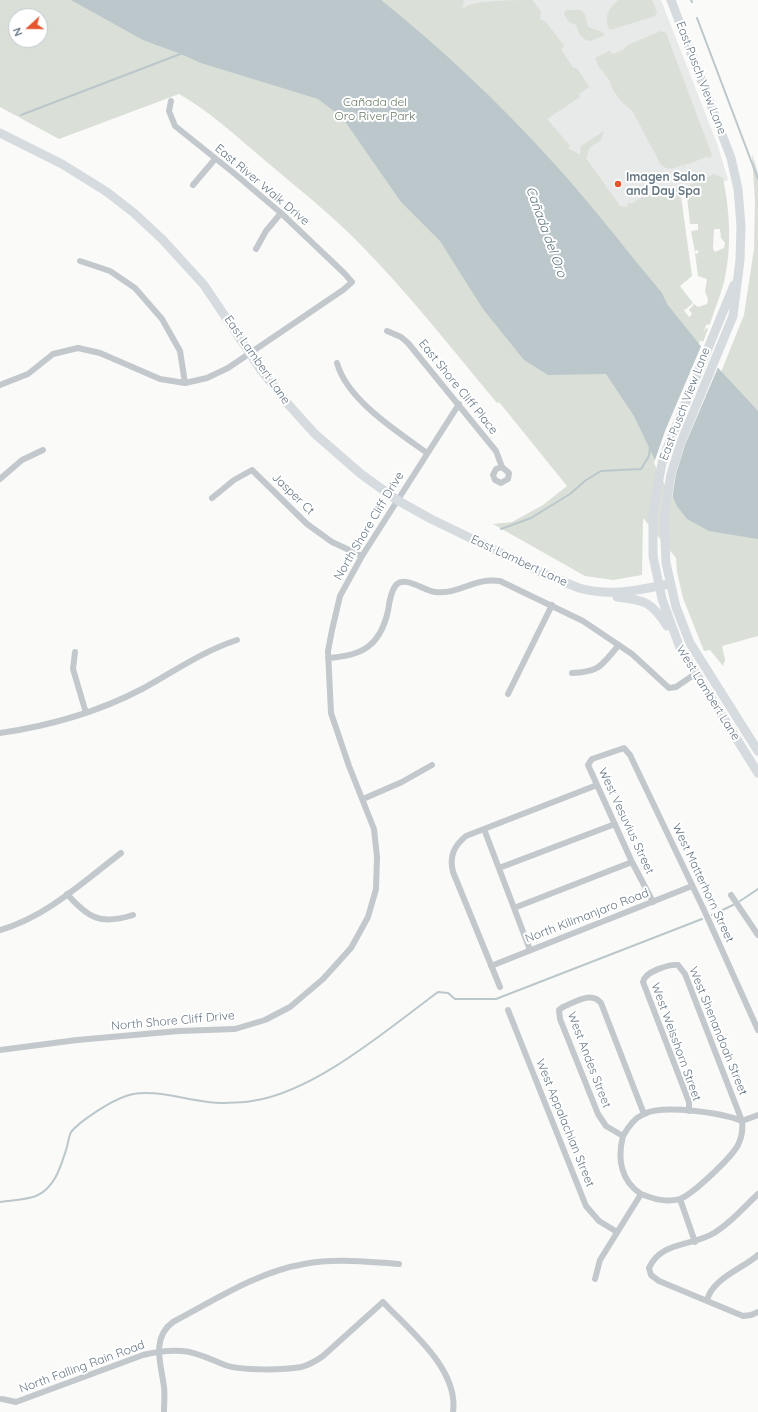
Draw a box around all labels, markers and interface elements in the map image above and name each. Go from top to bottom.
north arrow [8,8,48,48]
street label: East Pusch View Lane [673,19,729,137]
text: N [10,26,26,38]
park label: Cañada del Oro River Park [334,95,416,123]
street label: East River Walk Drive [212,141,312,229]
place label: Imagen Salon and Day Spa [626,170,705,198]
marker: Imagen Salon and Day Spa [613,179,623,189]
water label: Cañada del Oro [522,185,570,279]
street label: East Lambert Lane [221,313,293,407]
street label: East Shore Cliff Place [415,337,501,437]
street label: East Pusch View Lane [657,345,713,463]
street label: North Shore Cliff Drive [331,469,407,583]
street label: Jasper Ct [269,470,317,518]
street label: East Lambert Lane [468,532,570,590]
street label: West Lambert Lane [673,643,743,743]
street label: West Vesuvius Street [595,766,657,876]
street label: West Matterhorn Street [669,821,737,945]
street label: North Kilimanjaro Road [523,886,651,946]
street label: West Shenandoah Street [686,965,750,1097]
street label: West Weisshorn Street [648,981,704,1103]
street label: North Shore Cliff Drive [111,1008,235,1034]
street label: West Andes Street [564,1010,614,1110]
street label: West Appalachian Street [533,1057,597,1189]
street label: North Falling Rain Road [17,1338,147,1396]

